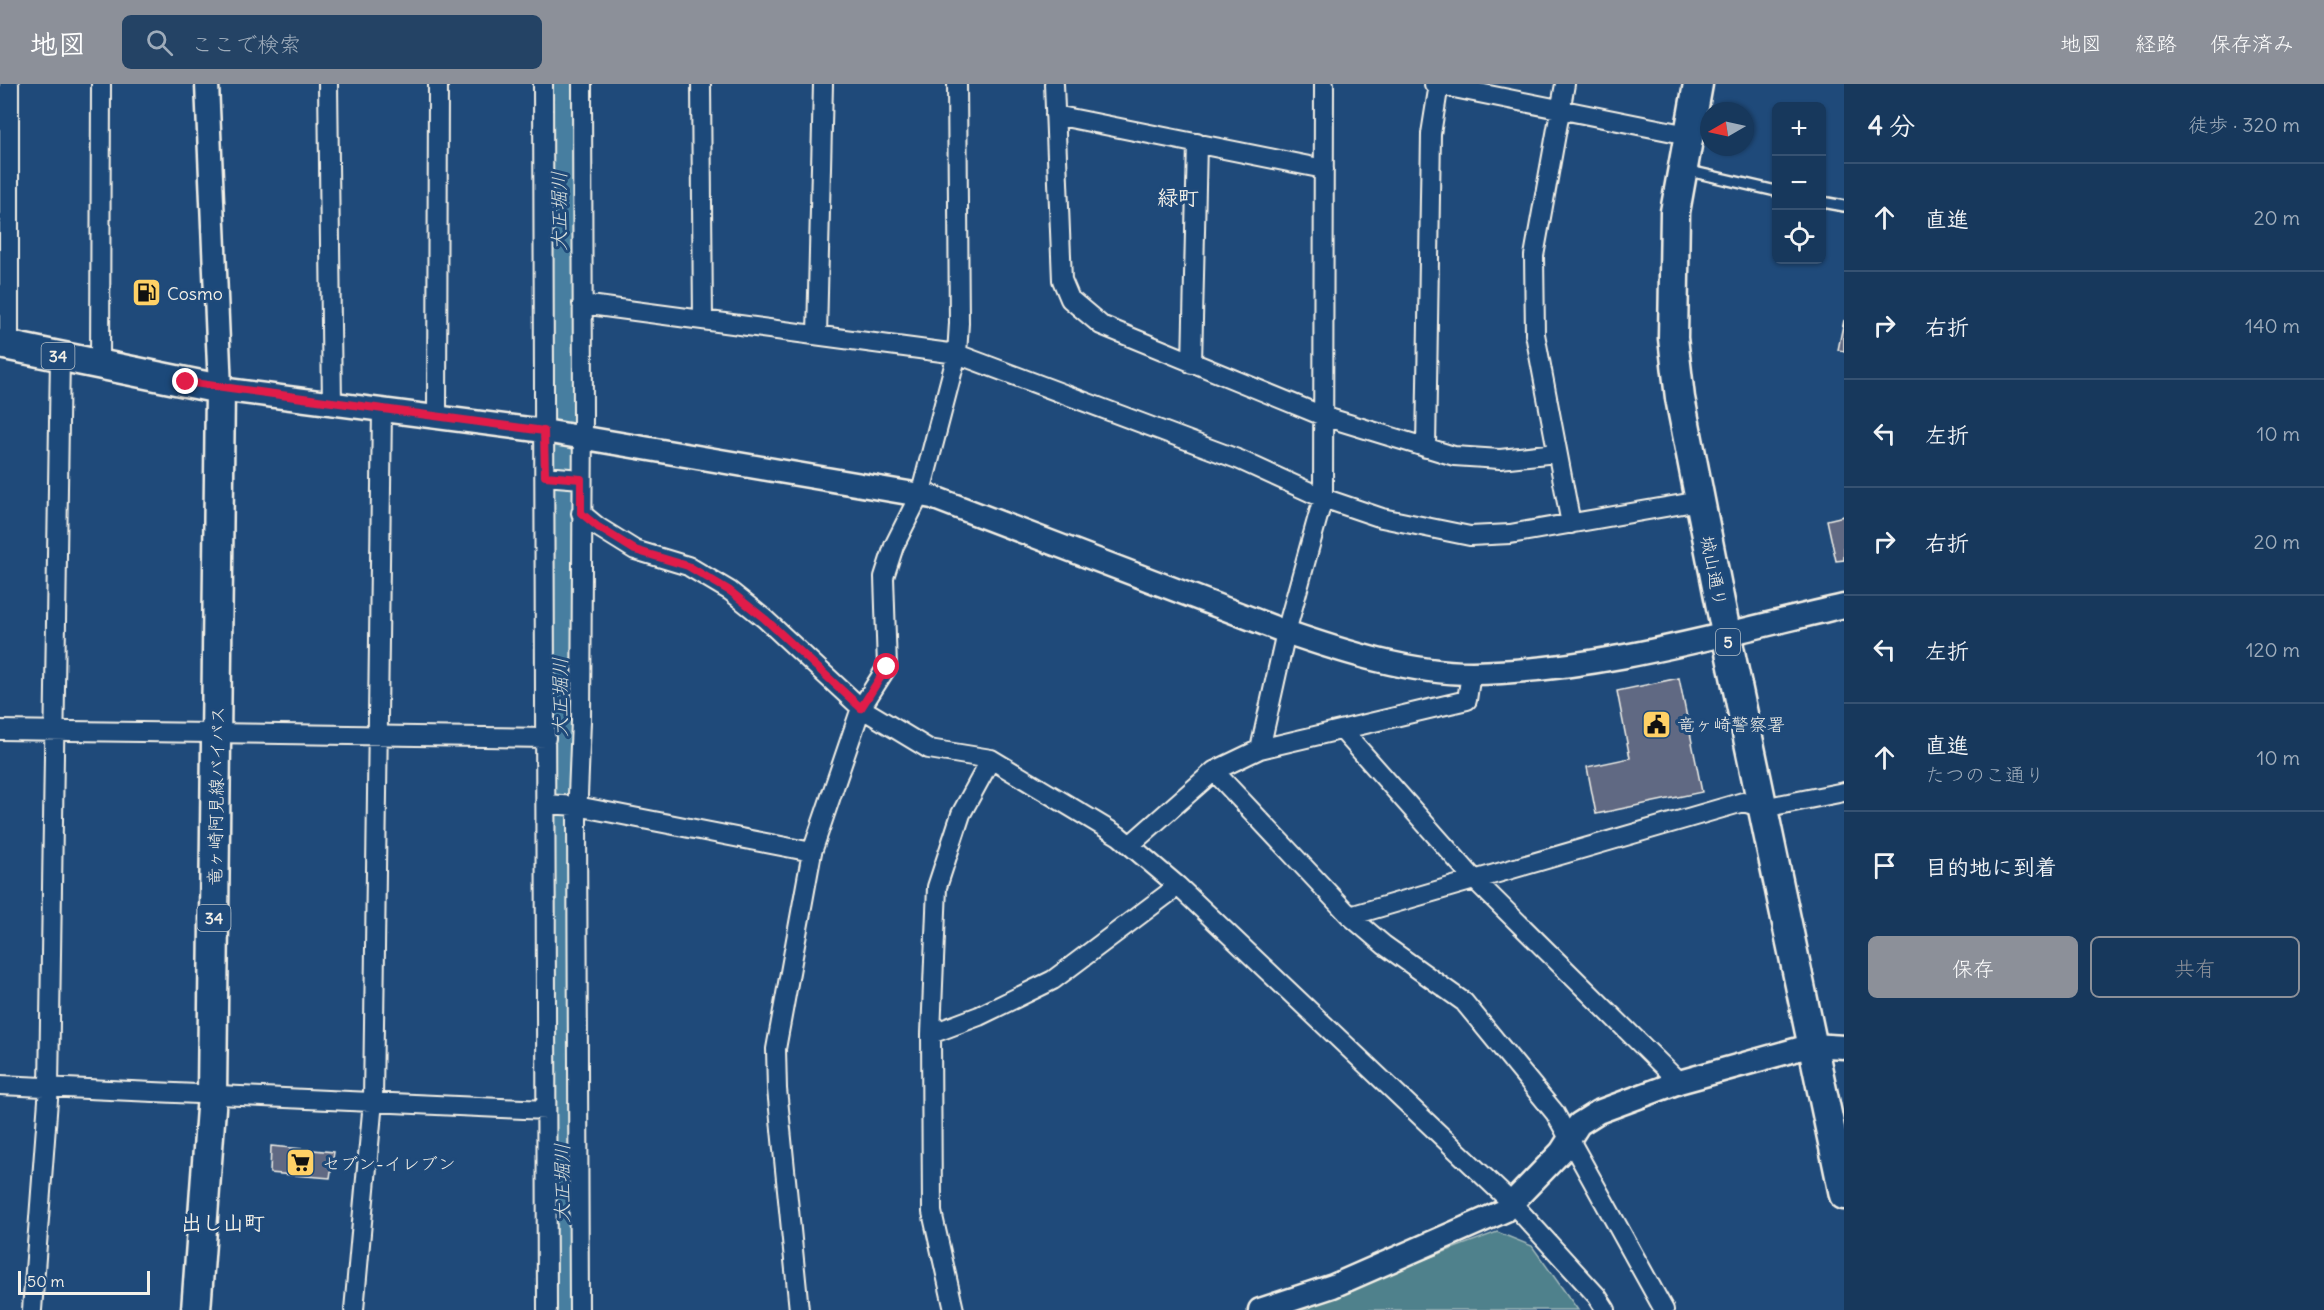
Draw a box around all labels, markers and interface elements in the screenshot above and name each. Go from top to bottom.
search box [122,15,542,69]
text: 地図 [30,26,86,62]
icon: search [143,26,176,59]
text: ここで検索 [191,30,301,58]
text: 地図 [2060,30,2102,57]
text: 経路 [2135,30,2177,57]
text: 保存済み [2210,30,2294,57]
north arrow [1700,102,1754,156]
map controls [1772,102,1826,264]
button: + [1772,102,1826,156]
text: 4 分 [1868,109,1915,142]
text: 徒歩 · 320 m [2188,112,2300,137]
button: − [1772,156,1826,210]
water label: 大正堀川 [546,171,571,251]
district label: 緑町 [1157,184,1199,211]
icon: ahead [1868,201,1901,234]
text: 直進 [1925,205,1969,233]
text: 20 m [2254,205,2300,230]
button: locate [1772,210,1826,264]
fuel station icon: Cosmo [130,277,162,309]
place label: Cosmo [167,282,223,305]
icon: right [1868,309,1901,342]
text: 右折 [1925,313,1969,341]
text: 140 m [2245,313,2300,338]
road number: 34 [42,343,74,369]
route end [172,368,198,394]
icon: left [1868,417,1901,450]
text: 左折 [1925,421,1969,449]
text: 10 m [2257,421,2300,446]
icon: right [1868,525,1901,558]
text: 右折 [1925,529,1969,557]
text: 20 m [2254,529,2300,554]
street label: 城山通り [1696,533,1732,609]
road number: 5 [1716,629,1740,655]
icon: left [1868,633,1901,666]
text: 左折 [1925,637,1969,665]
text: 120 m [2246,637,2300,662]
route start [873,653,899,679]
water label: 大正堀川 [547,657,572,737]
street label: 竜ヶ崎阿見線バイパス [203,706,229,886]
public building icon: 竜ヶ崎警察署 [1640,708,1672,740]
place label: 竜ヶ崎警察署 [1677,713,1785,736]
text: 直進 [1925,731,1969,759]
icon: ahead [1868,741,1901,774]
text: 10 m [2257,745,2300,770]
text: たつのこ通り [1925,762,2045,787]
icon: arrive [1868,849,1901,882]
text: 目的地に到着 [1925,853,2057,881]
road number: 34 [198,905,230,931]
button: 保存 [1868,936,2078,998]
button: 共有 [2090,936,2300,998]
water label: 大正堀川 [549,1143,574,1223]
supermarket icon: セブン-イレブン [285,1147,317,1179]
place label: セブン-イレブン [322,1152,456,1175]
district label: 出し山町 [181,1209,265,1236]
scale bar [18,1268,150,1296]
text: 50 m [27,1271,65,1291]

